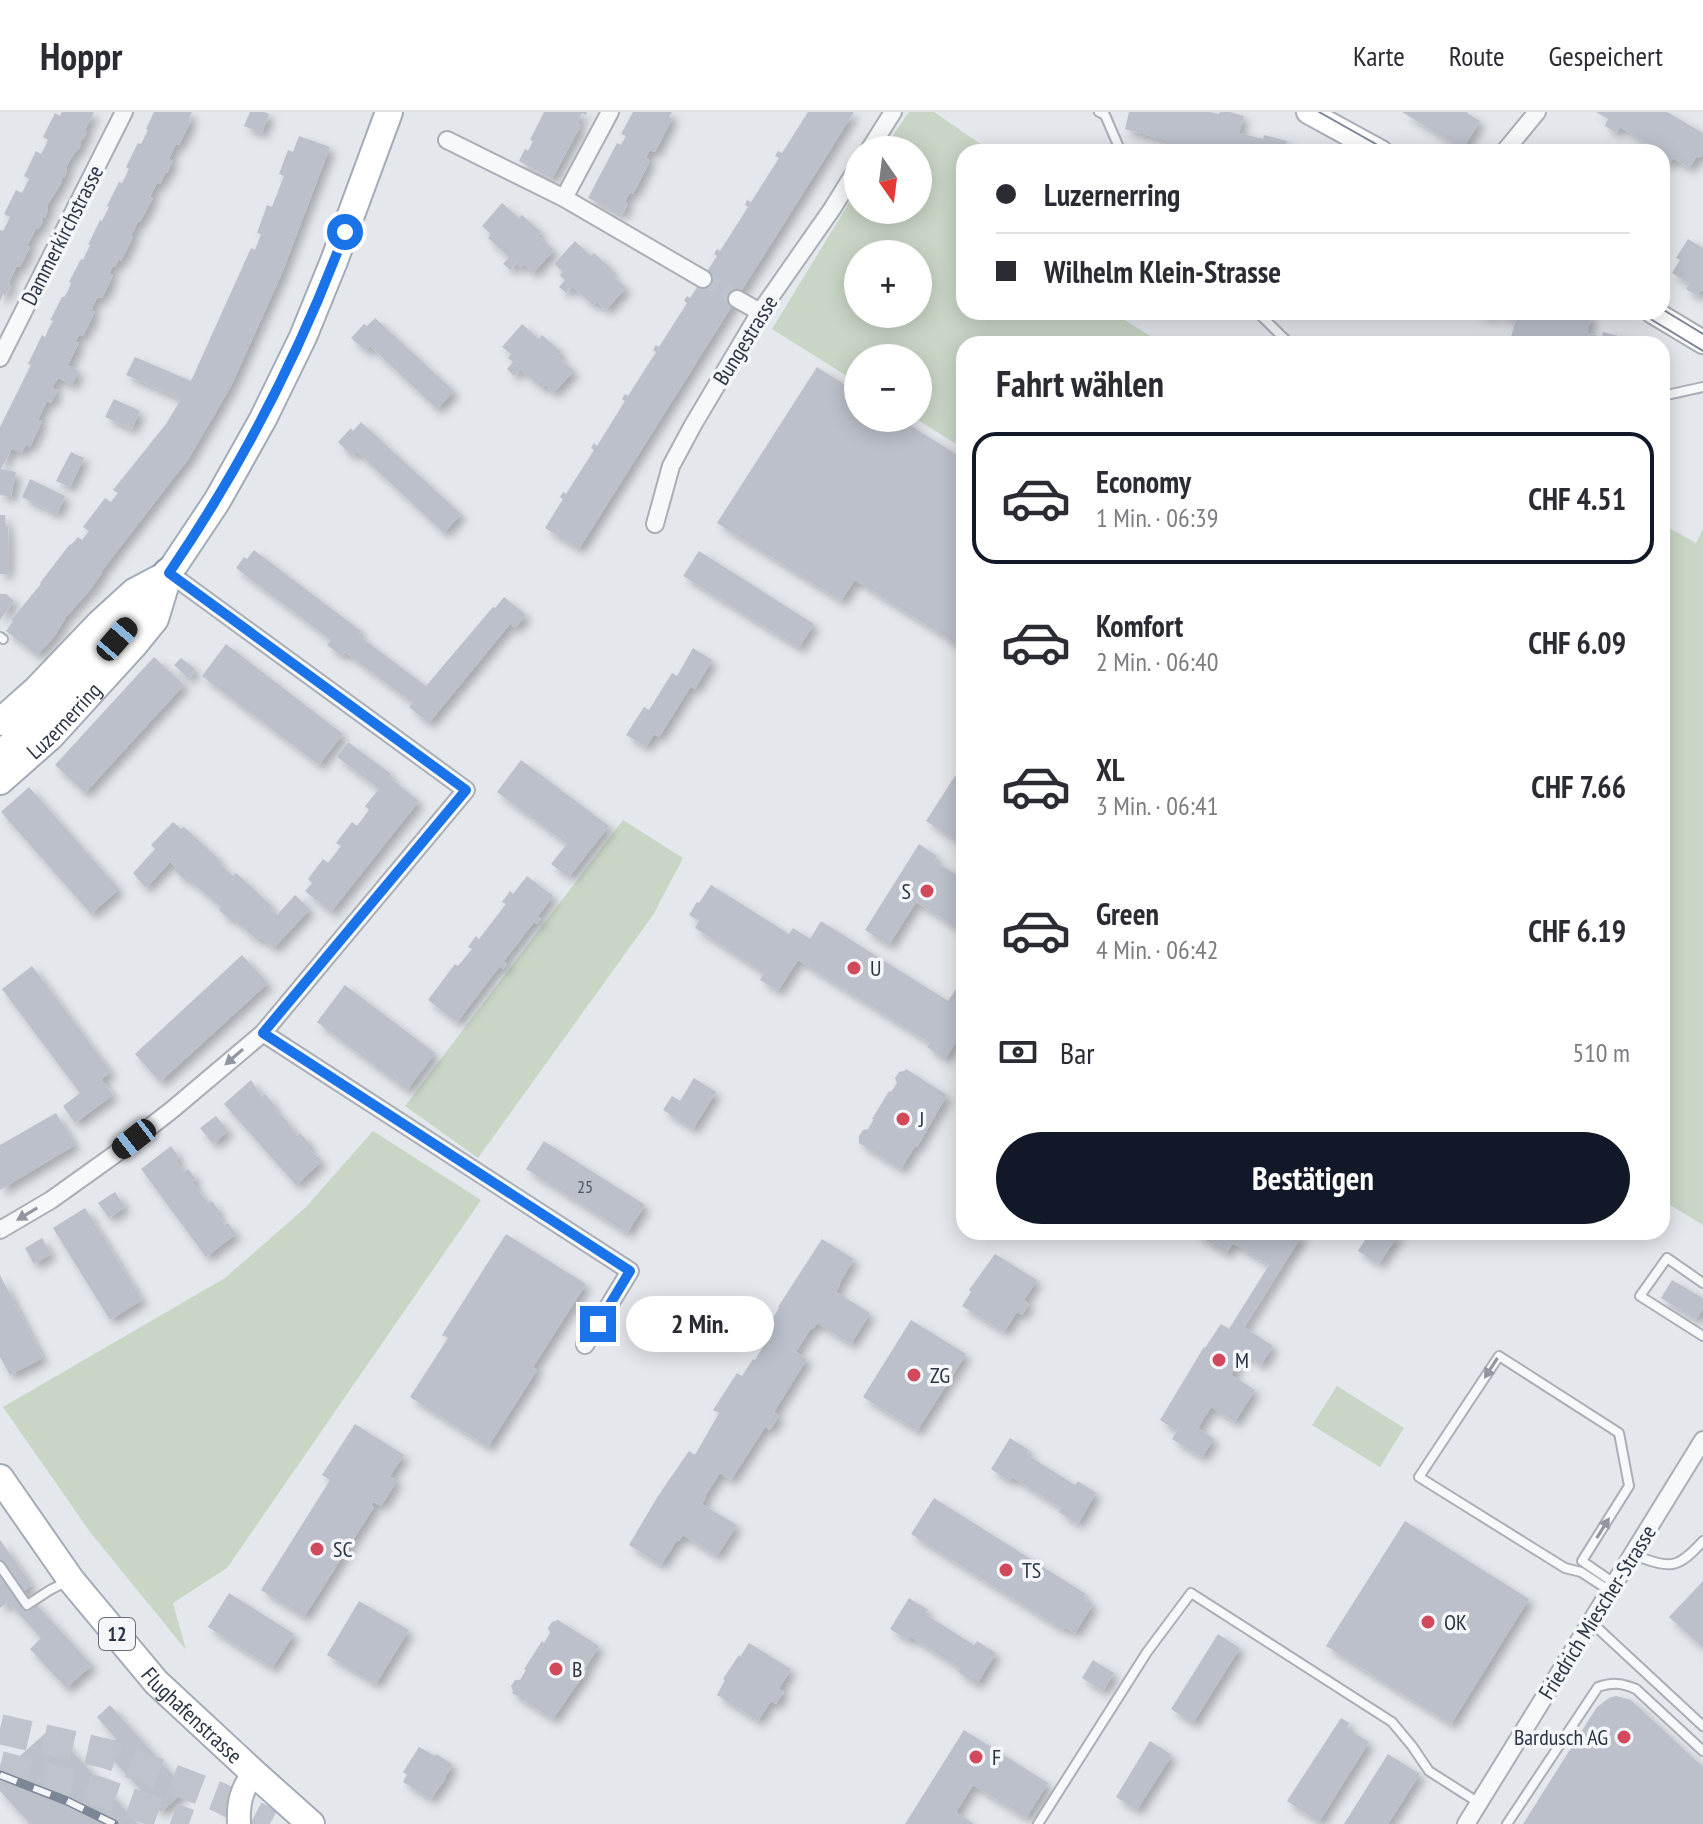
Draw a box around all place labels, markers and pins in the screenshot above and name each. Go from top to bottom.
place label: S [902,877,911,905]
marker: S [918,882,936,900]
place label: U [870,954,881,982]
marker: U [845,959,863,977]
place label: J [918,1105,924,1133]
marker: J [894,1110,912,1128]
place label: M [1235,1346,1249,1374]
marker: M [1210,1351,1228,1369]
place label: ZG [930,1361,950,1389]
marker: ZG [905,1366,923,1384]
place label: SC [333,1535,353,1563]
marker: SC [308,1540,326,1558]
place label: TS [1022,1556,1041,1584]
marker: TS [997,1561,1015,1579]
place label: OK [1444,1608,1467,1636]
marker: OK [1419,1613,1437,1631]
place label: B [572,1655,582,1683]
marker: B [547,1660,565,1678]
place label: Bardusch AG [1514,1723,1608,1751]
marker: Bardusch AG [1615,1728,1633,1746]
place label: F [992,1743,1001,1771]
marker: F [967,1748,985,1766]

